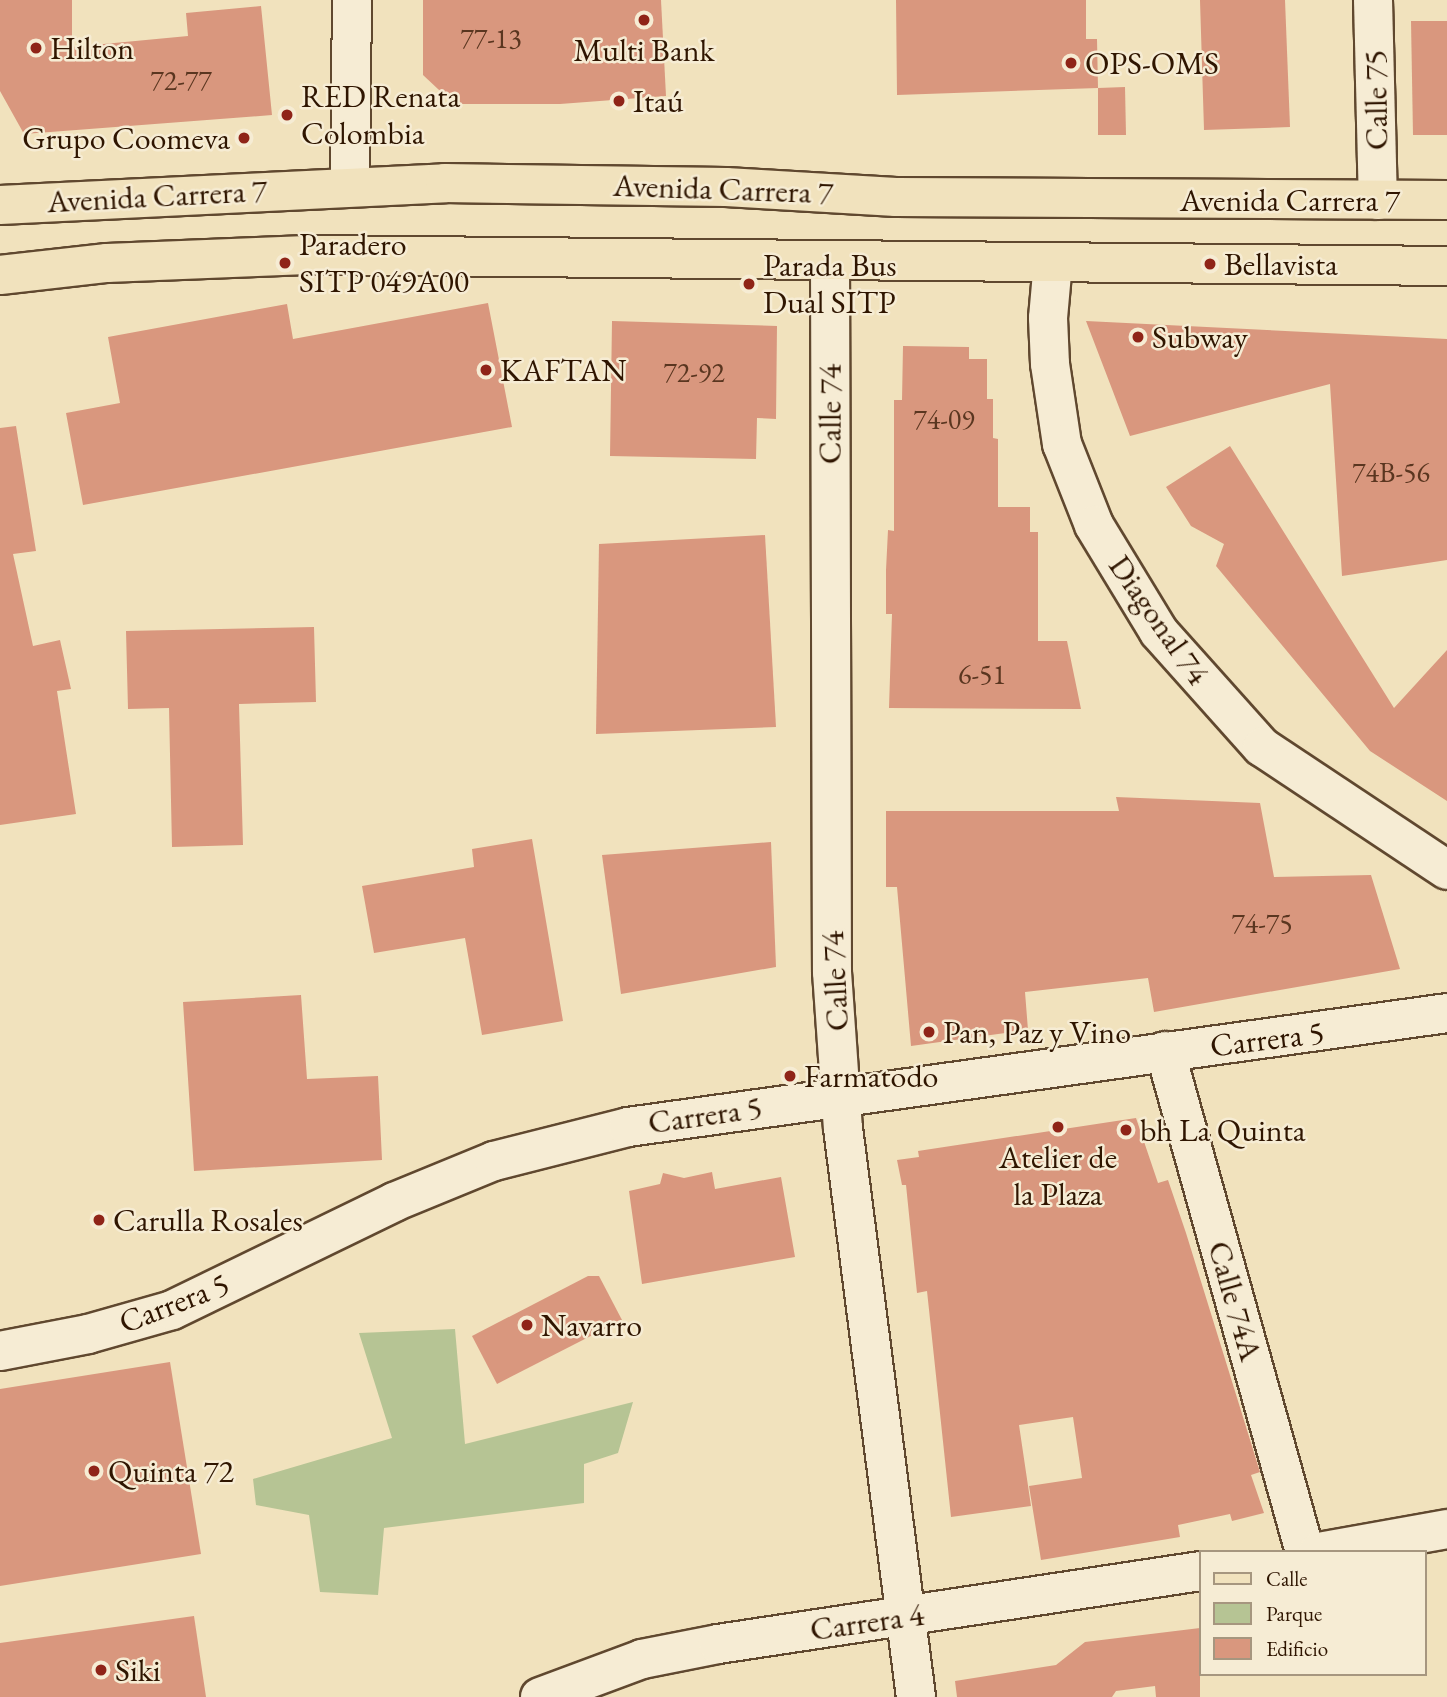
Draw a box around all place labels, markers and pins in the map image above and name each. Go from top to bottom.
marker: Multi Bank [636,12,652,28]
place label: Hilton [50,29,134,67]
place label: Multi Bank [573,31,715,69]
marker: Hilton [28,40,44,56]
place label: OPS-OMS [1085,44,1219,82]
marker: OPS-OMS [1063,55,1079,71]
place label: RED Renata Colombia [301,78,460,153]
place label: Itaú [633,82,684,120]
marker: Itaú [611,93,627,109]
marker: RED Renata Colombia [279,107,295,123]
place label: Grupo Coomeva [22,119,230,157]
marker: Grupo Coomeva [236,130,252,146]
place label: Paradero SITP 049A00 [299,226,469,301]
place label: Bellavista [1224,245,1338,283]
place label: Parada Bus Dual SITP [763,247,897,322]
marker: Paradero SITP 049A00 [277,255,293,271]
marker: Bellavista [1202,256,1218,272]
marker: Parada Bus Dual SITP [741,276,757,292]
place label: Subway [1152,318,1248,356]
marker: Subway [1130,329,1146,345]
place label: KAFTAN [500,351,627,389]
marker: KAFTAN [478,362,494,378]
place label: Pan, Paz y Vino [943,1013,1131,1051]
marker: Pan, Paz y Vino [921,1024,937,1040]
place label: Farmatodo [804,1057,938,1095]
marker: Farmatodo [782,1068,798,1084]
place label: bh La Quinta [1140,1111,1306,1149]
marker: Atelier de la Plaza [1050,1119,1066,1135]
marker: bh La Quinta [1118,1122,1134,1138]
place label: Atelier de la Plaza [999,1139,1117,1214]
place label: Carulla Rosales [113,1201,303,1239]
marker: Carulla Rosales [91,1212,107,1228]
place label: Navarro [541,1306,642,1344]
marker: Navarro [519,1317,535,1333]
place label: Quinta 72 [108,1452,234,1490]
marker: Quinta 72 [86,1463,102,1479]
place label: Siki [115,1651,161,1689]
marker: Siki [93,1662,109,1678]

